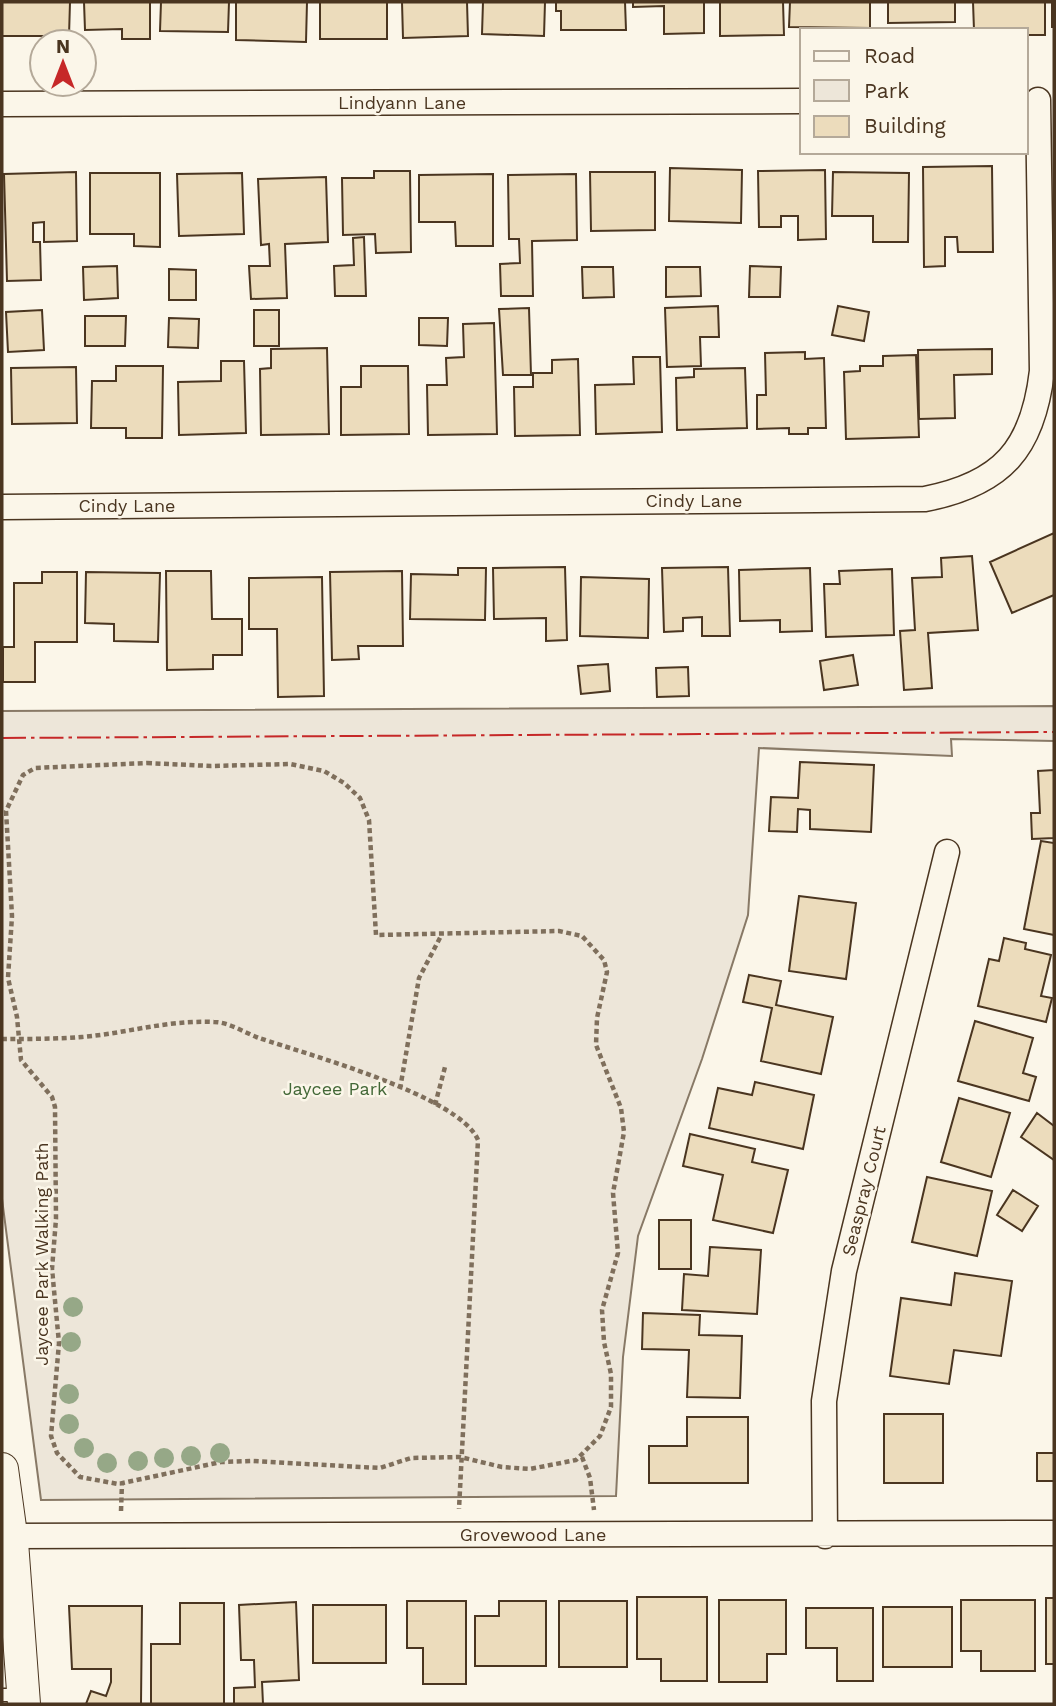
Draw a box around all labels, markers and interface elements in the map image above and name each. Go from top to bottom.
north arrow [28,28,98,98]
legend [800,28,1028,154]
text: N [56,35,70,58]
text: Road [864,43,915,68]
text: Park [864,78,909,103]
street label: Lindyann Lane [338,92,466,113]
text: Building [864,113,946,138]
street label: Cindy Lane [645,490,743,511]
street label: Cindy Lane [78,495,176,516]
park label: Jaycee Park [283,1078,387,1099]
street label: Seaspray Court [837,1123,890,1258]
street label: Jaycee Park Walking Path [31,1142,52,1366]
street label: Grovewood Lane [460,1524,606,1545]

